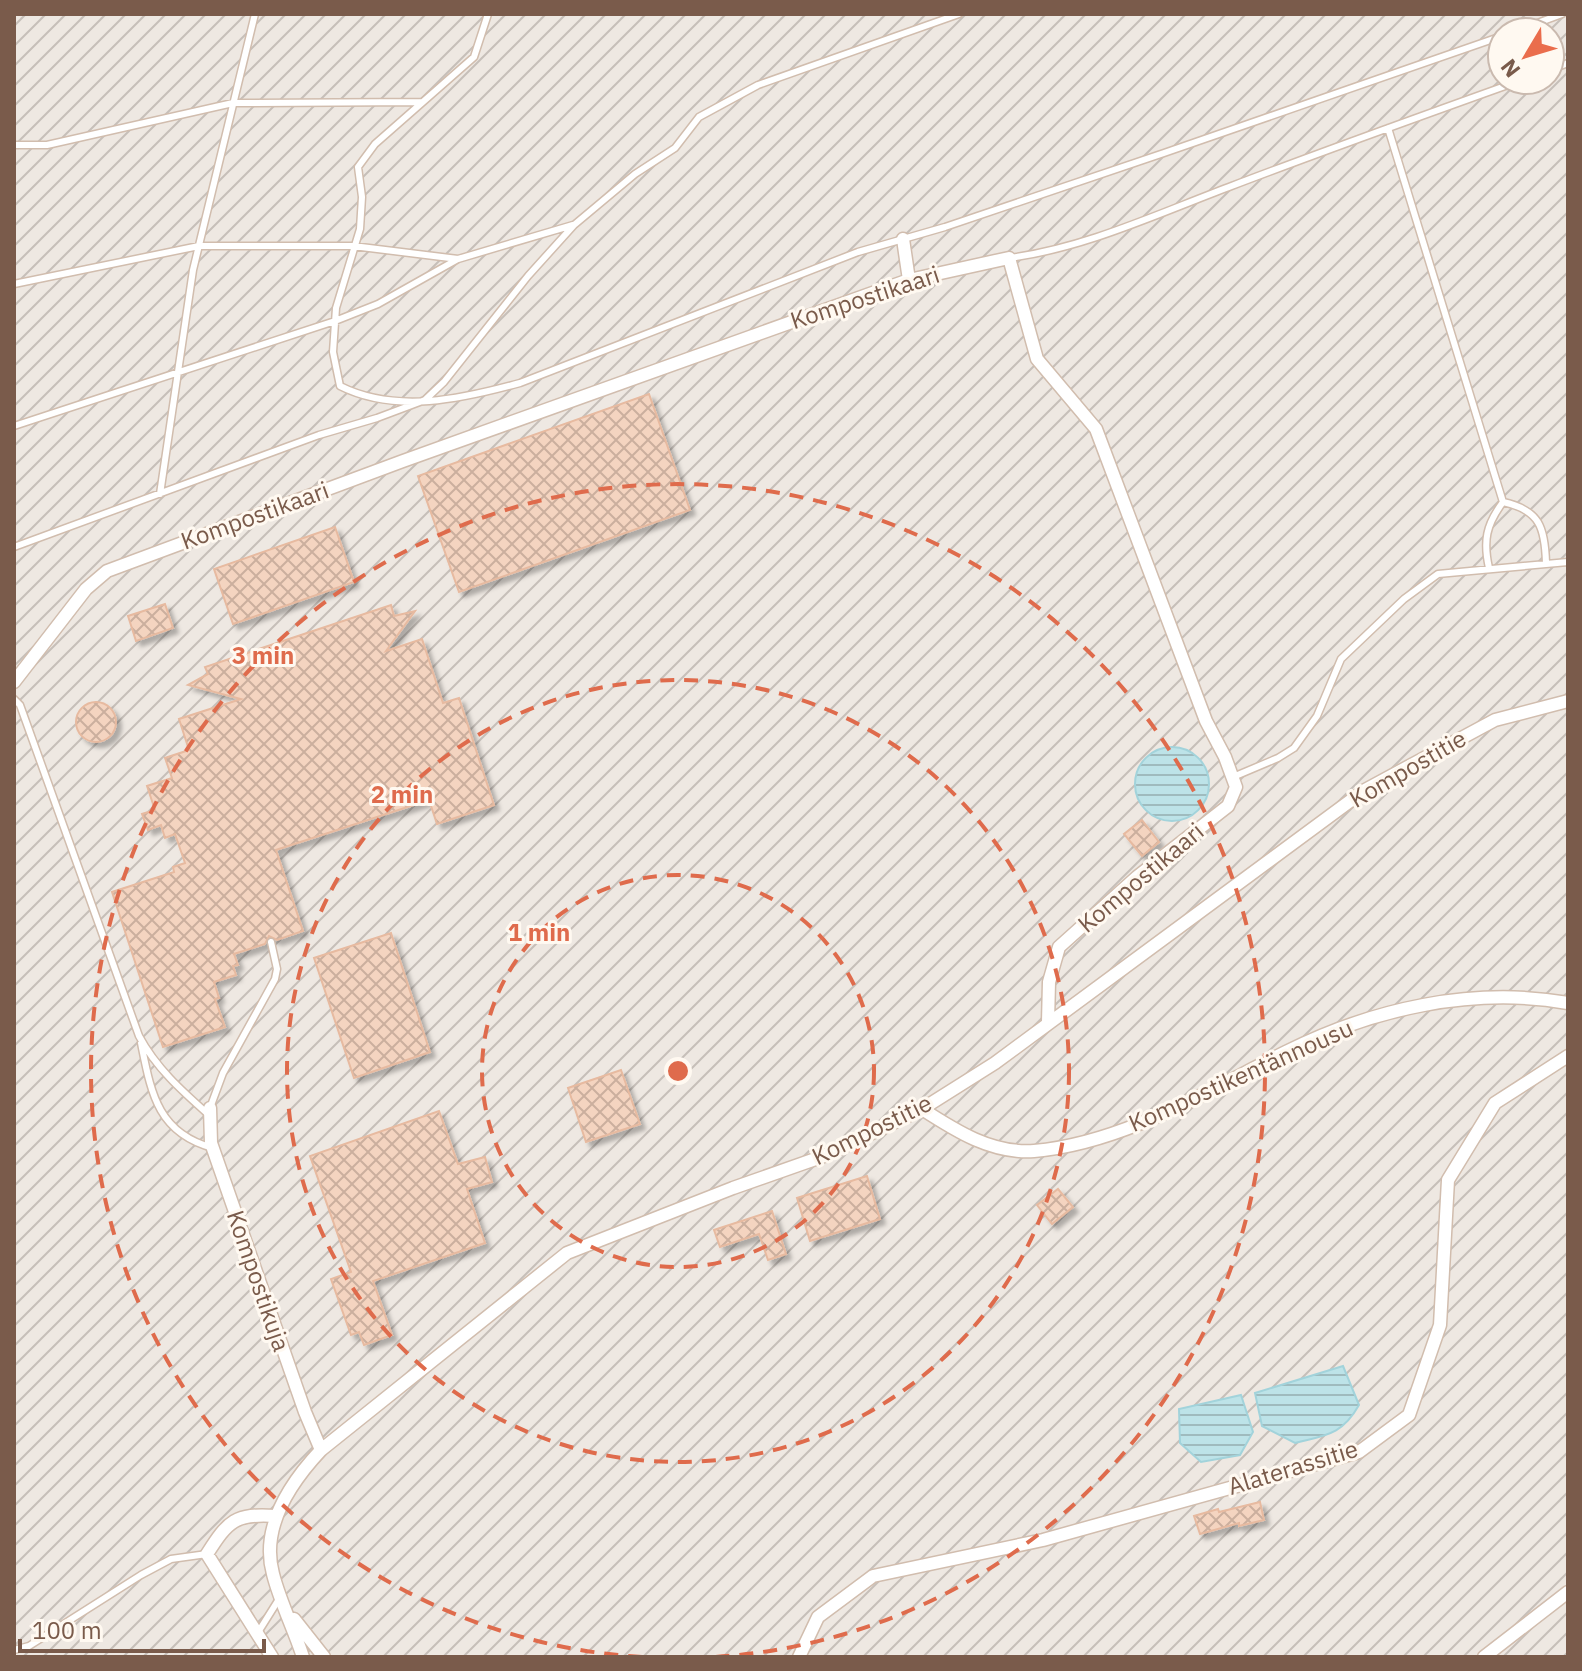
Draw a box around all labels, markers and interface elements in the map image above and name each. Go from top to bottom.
north arrow [1486,16,1566,96]
text: N [1494,53,1526,84]
street label: Kompostikaari [786,258,943,336]
street label: Kompostikaari [176,473,333,557]
text: 3 min [232,639,294,671]
street label: Kompostitie [1343,722,1472,814]
text: 2 min [371,778,433,810]
street label: Kompostikaari [1071,815,1210,939]
text: 1 min [508,916,570,948]
street label: Kompostikentännousu [1123,1011,1358,1139]
centre of rings [664,1057,692,1085]
street label: Kompostitie [806,1086,937,1172]
street label: Kompostikuja [220,1206,298,1356]
street label: Alaterassitie [1224,1432,1362,1502]
scale bar [20,1603,264,1653]
text: 100 m [32,1614,102,1646]

